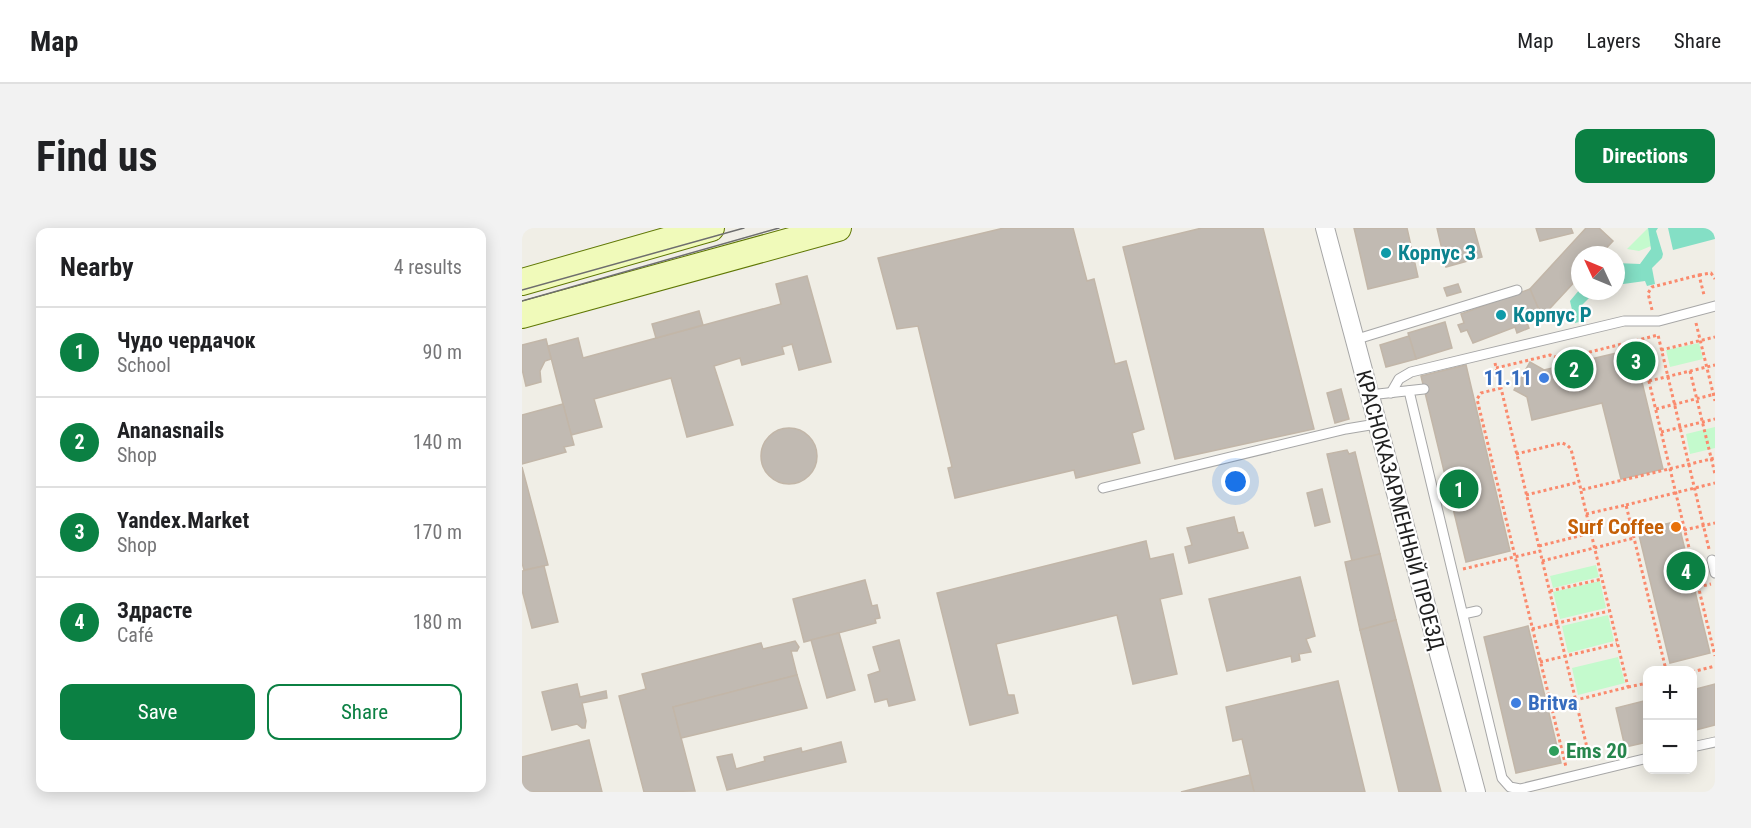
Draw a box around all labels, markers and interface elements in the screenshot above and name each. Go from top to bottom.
text: Map [30,25,78,58]
text: Map [1517,29,1554,53]
text: Layers [1587,29,1641,53]
text: Share [1674,29,1721,53]
button: Directions [1575,129,1715,183]
text: Find us [36,132,157,181]
place label: Корпус З [1398,241,1476,265]
marker: Корпус З [1379,246,1393,260]
north arrow [1571,246,1625,300]
text: Nearby [60,252,134,282]
text: 4 results [394,255,462,279]
place label: Корпус Р [1513,303,1592,327]
marker: Корпус Р [1494,308,1508,322]
text: Чудо чердачок [117,328,256,353]
pin: 3 [1616,338,1656,384]
text: 1 [74,340,85,364]
text: 90 m [423,340,462,364]
pin: 2 [1554,346,1594,392]
text: School [117,353,171,377]
place label: 11.11 [1483,366,1532,390]
street label: КРАСНОКАЗАРМЕННЫЙ ПРОЕЗД [1351,368,1449,653]
marker: 11.11 [1537,371,1551,385]
text: Ananasnails [117,418,224,443]
text: 2 [74,430,85,454]
text: 140 m [413,430,462,454]
text: Shop [117,443,157,467]
pin: 1 [1440,466,1478,512]
your location [1221,467,1250,496]
text: Yandex.Market [117,508,249,533]
place label: Surf Coffee [1567,515,1664,539]
text: 3 [74,520,85,544]
text: 170 m [413,520,462,544]
marker: Surf Coffee [1669,520,1683,534]
text: Shop [117,533,157,557]
pin: 4 [1666,548,1706,594]
text: Здрасте [117,598,192,623]
text: 4 [74,610,85,634]
text: 180 m [413,610,462,634]
text: Café [117,623,153,647]
map controls [1643,666,1697,774]
button: + [1643,666,1697,720]
button: Save [60,684,255,740]
button: Share [267,684,462,740]
place label: Britva [1528,691,1578,715]
marker: Britva [1509,696,1523,710]
button: − [1643,720,1697,774]
place label: Ems 20 [1566,739,1627,763]
marker: Ems 20 [1547,744,1561,758]

